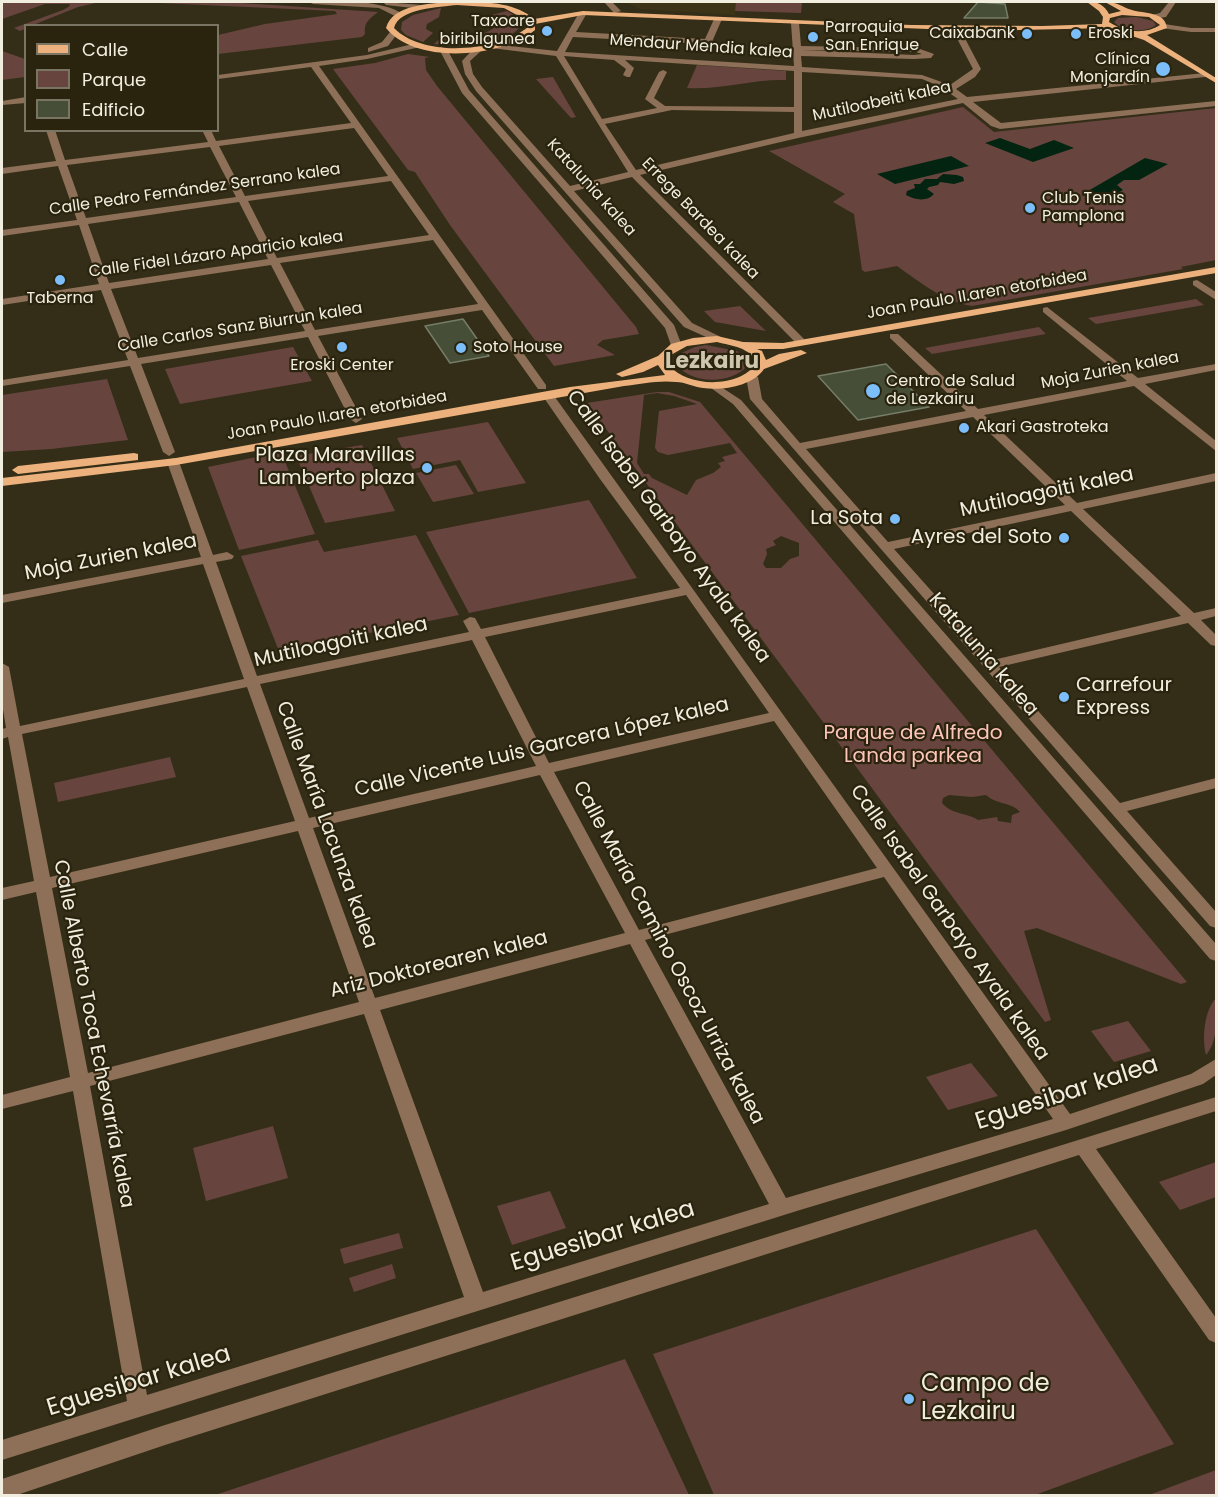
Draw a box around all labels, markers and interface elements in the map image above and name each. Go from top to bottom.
place label: Taxoare biribilgunea [440,12,535,50]
place label: Parroquia San Enrique [825,18,919,56]
legend [24,24,219,132]
marker: Taxoare biribilgunea [540,24,554,38]
place label: Caixabank [929,24,1015,44]
place label: Eroski [1088,24,1133,44]
marker: Caixabank [1020,27,1034,41]
marker: Eroski [1069,27,1083,41]
marker: Parroquia San Enrique [806,30,820,44]
street label: Mendaur Mendia kalea [609,31,793,63]
text: Calle [82,37,128,62]
place label: Clínica Monjardín [1070,50,1150,88]
marker: Clínica Monjardín [1154,60,1172,78]
text: Parque [82,67,146,92]
street label: Mutiloabeiti kalea [811,78,953,126]
text: Edificio [82,97,145,122]
street label: Katalunia kalea [542,135,640,241]
street label: Errege Bardea kalea [637,154,763,284]
street label: Calle Pedro Fernández Serrano kalea [48,160,342,220]
place label: Club Tenis Pamplona [1042,189,1125,227]
marker: Club Tenis Pamplona [1023,201,1037,215]
street label: Calle Fidel Lázaro Aparicio kalea [88,228,344,282]
street label: Joan Paulo II.aren etorbidea [865,266,1089,324]
marker: Taberna [53,273,67,287]
place label: Taberna [26,289,94,309]
street label: Calle Carlos Sanz Biurrun kalea [116,299,364,357]
place label: Soto House [473,338,563,358]
marker: Eroski Center [335,340,349,354]
marker: Soto House [454,341,468,355]
street label: Moja Zurien kalea [1039,348,1181,394]
district label: Lezkairu [665,349,759,375]
place label: Eroski Center [290,356,394,376]
place label: Centro de Salud de Lezkairu [886,372,1015,410]
marker: Centro de Salud de Lezkairu [864,382,882,400]
street label: Calle Isabel Garbayo Ayala kalea [561,386,775,668]
street label: Joan Paulo II.aren etorbidea [225,387,449,445]
place label: Akari Gastroteka [976,418,1108,438]
marker: Akari Gastroteka [957,421,971,435]
place label: Plaza Maravillas Lamberto plaza [255,444,415,491]
marker: Plaza Maravillas Lamberto plaza [420,461,434,475]
street label: Mutiloagoiti kalea [958,463,1136,523]
place label: La Sota [810,507,883,531]
marker: La Sota [888,512,902,526]
place label: Ayres del Soto [911,526,1052,550]
street label: Moja Zurien kalea [23,530,199,586]
marker: Ayres del Soto [1057,531,1071,545]
street label: Katalunia kalea [923,589,1043,721]
street label: Mutiloagoiti kalea [252,613,430,673]
place label: Carrefour Express [1076,674,1172,721]
marker: Carrefour Express [1057,690,1071,704]
street label: Calle Vicente Luis Garcera López kalea [353,693,731,803]
street label: Calle María Lacunza kalea [270,698,382,952]
park label: Parque de Alfredo Landa parkea [823,722,1003,769]
street label: Calle María Camino Oscoz Urriza kalea [567,777,769,1129]
street label: Calle Isabel Garbayo Ayala kalea [844,780,1054,1066]
street label: Calle Alberto Toca Echevarría kalea [47,858,139,1210]
street label: Ariz Doktorearen kalea [328,926,550,1004]
street label: Eguesibar kalea [972,1051,1162,1137]
street label: Eguesibar kalea [508,1195,698,1279]
street label: Eguesibar kalea [44,1340,234,1424]
place label: Campo de Lezkairu [921,1371,1050,1427]
marker: Campo de Lezkairu [902,1392,916,1406]

